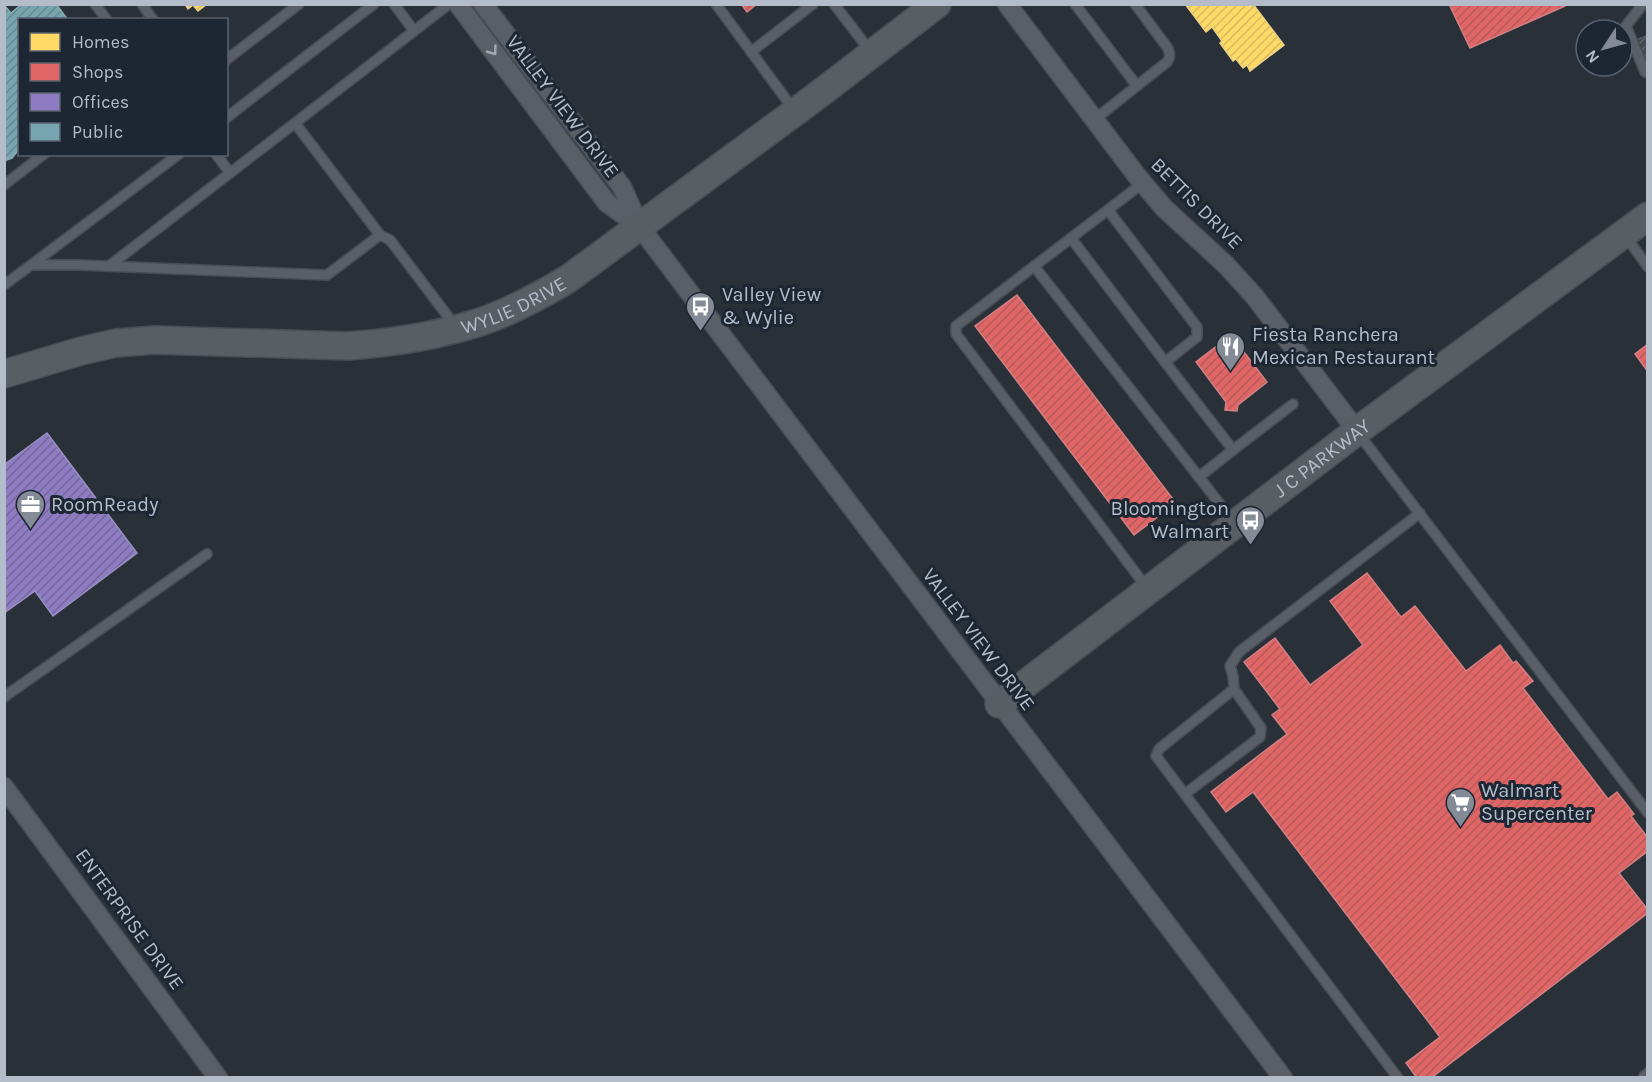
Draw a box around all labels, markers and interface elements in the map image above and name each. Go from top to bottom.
legend [18,18,228,156]
north arrow [1574,18,1634,78]
text: Homes [72,31,129,53]
street label: VALLEY VIEW DRIVE [502,31,624,182]
one-way arrow [485,45,496,56]
text: N [1581,46,1603,67]
text: Shops [72,61,124,83]
text: Offices [72,91,129,113]
text: Public [72,121,123,143]
street label: BETTIS DRIVE [1146,153,1247,254]
street label: WYLIE DRIVE [458,272,570,339]
place label: Valley View & Wylie [722,283,822,329]
bus stop icon: Valley View & Wylie [685,290,717,332]
place label: Fiesta Ranchera Mexican Restaurant [1252,323,1436,369]
restaurant icon: Fiesta Ranchera Mexican Restaurant [1215,330,1247,372]
street label: J C PARKWAY [1269,414,1375,502]
office icon: RoomReady [14,488,46,530]
place label: RoomReady [51,493,159,516]
place label: Bloomington Walmart [1111,497,1229,543]
bus stop icon: Bloomington Walmart [1234,504,1266,546]
street label: VALLEY VIEW DRIVE [918,564,1040,715]
place label: Walmart Supercenter [1481,779,1593,825]
supermarket icon: Walmart Supercenter [1444,786,1476,828]
street label: ENTERPRISE DRIVE [71,844,189,994]

